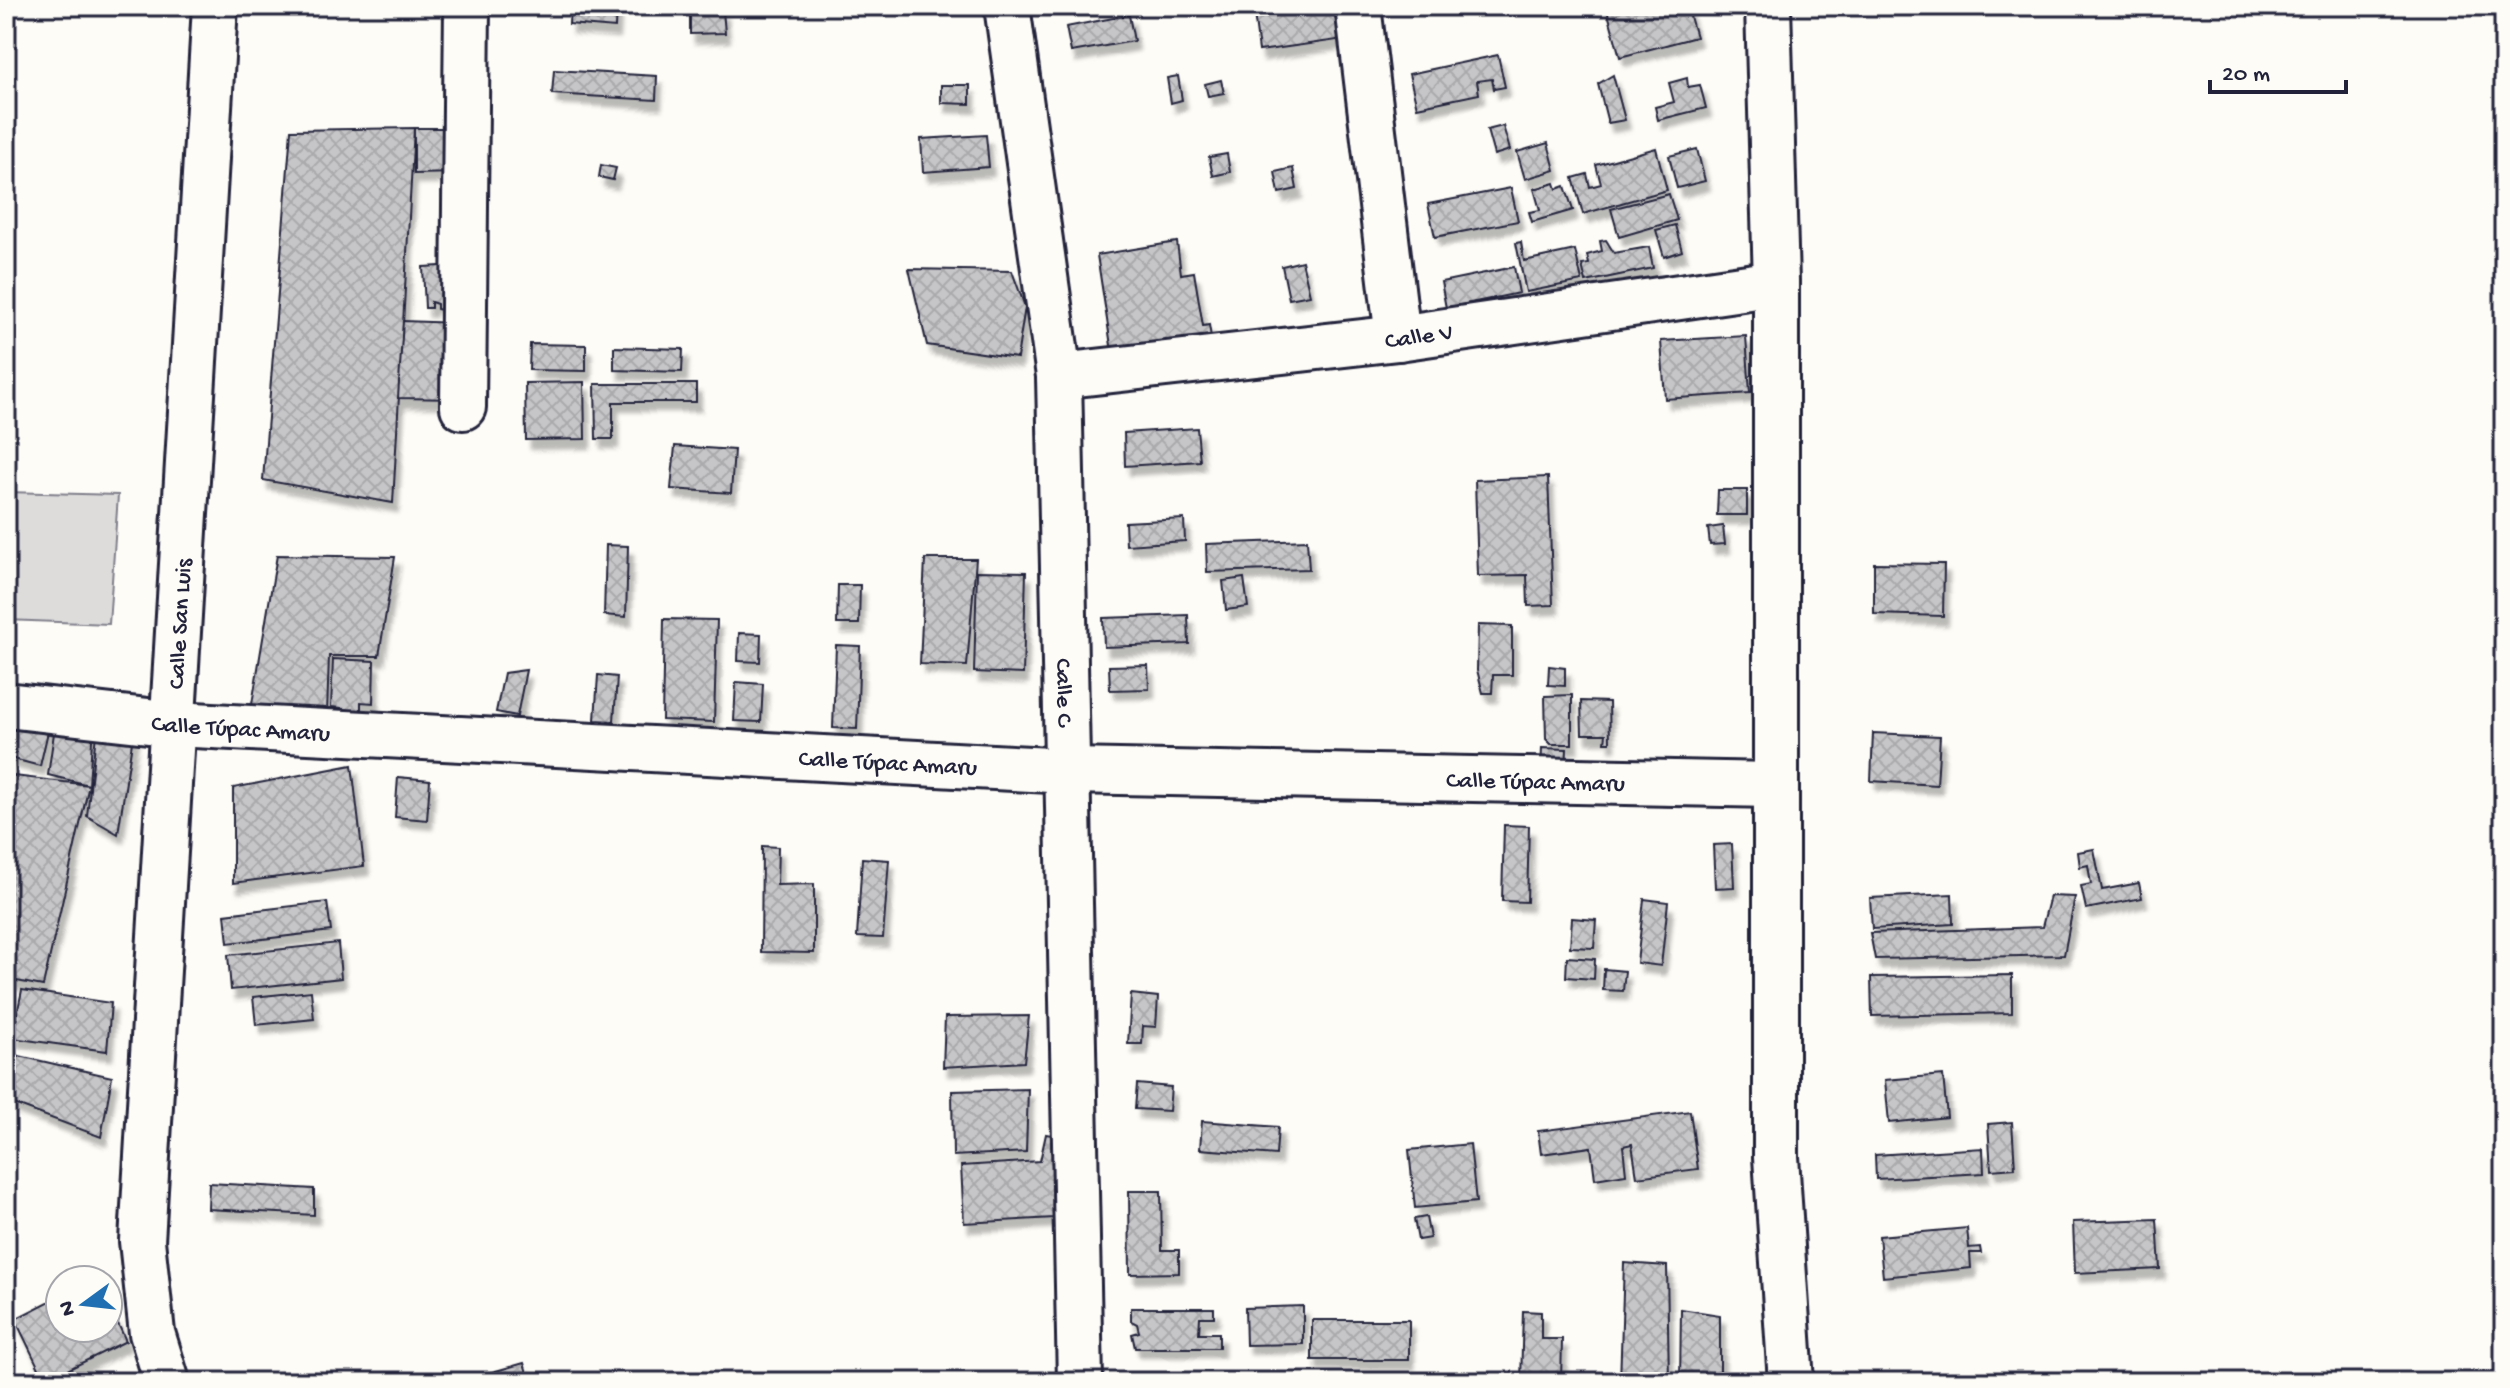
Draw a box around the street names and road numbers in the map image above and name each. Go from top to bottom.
street label: Calle V [1384,319,1455,357]
street label: Calle San Luis [164,557,200,690]
street label: Calle C [1047,658,1077,729]
street label: Calle Túpac Amaru [150,710,331,750]
street label: Calle Túpac Amaru [798,746,978,784]
street label: Calle Túpac Amaru [1446,767,1625,800]

